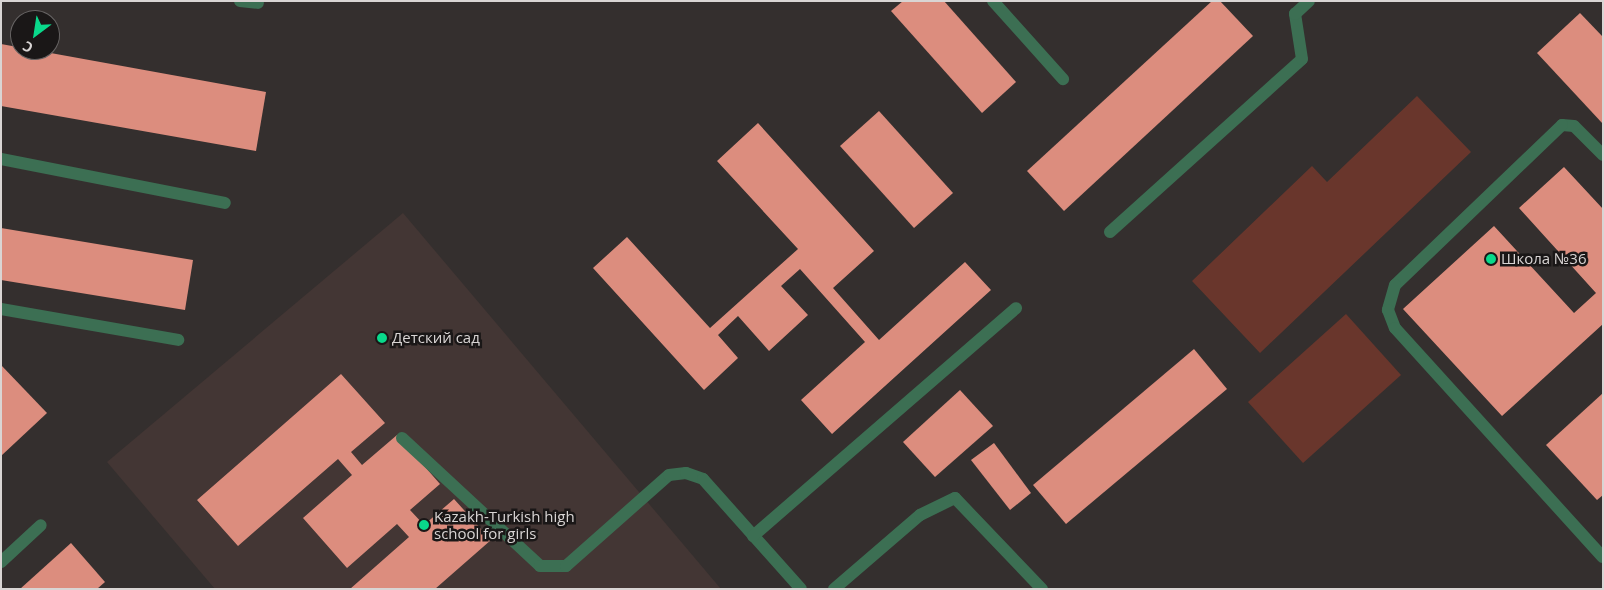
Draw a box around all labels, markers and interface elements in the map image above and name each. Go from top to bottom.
north arrow [10,10,60,60]
text: С [19,37,36,58]
place label: Школа №36 [1501,250,1586,268]
marker: Школа №36 [1485,253,1497,265]
place label: Детский сад [392,329,480,347]
marker: Детский сад [376,332,388,344]
place label: Kazakh-Turkish high school for girls [434,507,575,542]
marker: Kazakh-Turkish high school for girls [418,519,430,531]

